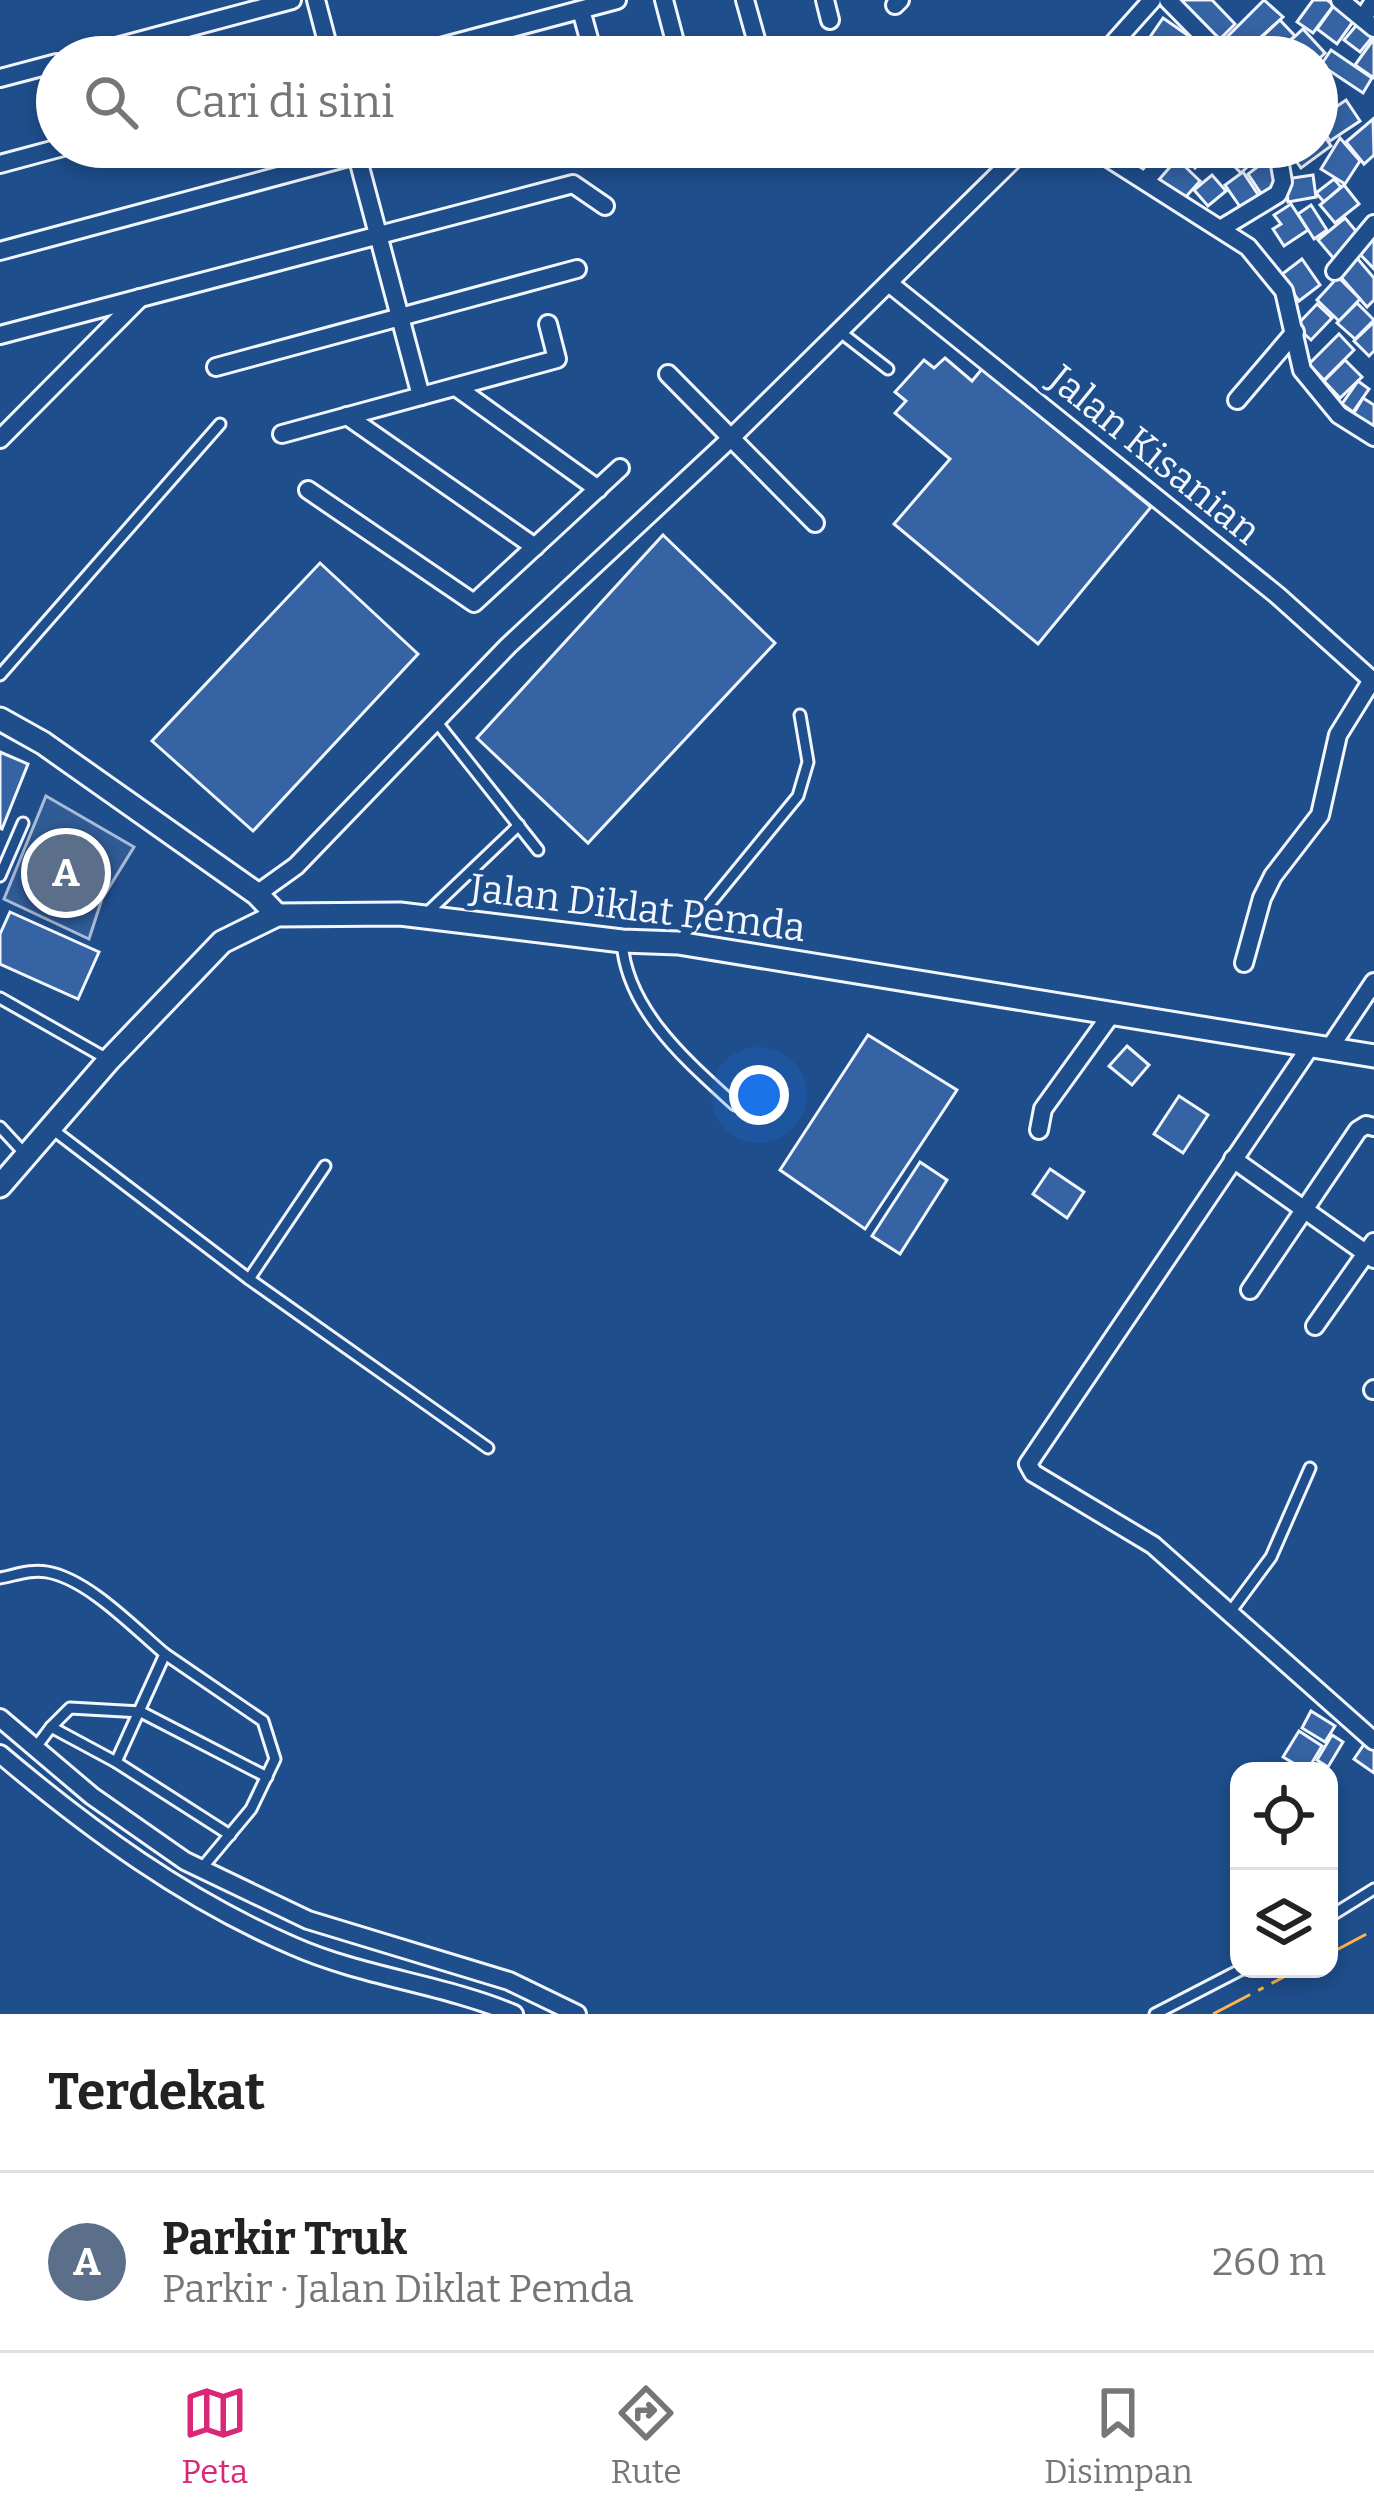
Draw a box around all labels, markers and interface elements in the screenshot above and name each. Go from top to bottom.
search box [36,36,1338,168]
icon: search [78,69,144,135]
text: Cari di sini [174,75,394,129]
street label: Jalan Kisanian [1039,355,1269,554]
pin: A [27,828,105,918]
street label: Jalan Diklat Pemda [467,864,808,951]
your location [729,1065,789,1125]
map controls [1230,1762,1338,1978]
button: locate [1230,1762,1338,1870]
button: layers [1230,1870,1338,1978]
text: Terdekat [48,2061,265,2123]
text: Parkir Truk [162,2212,407,2266]
text: A [73,2239,101,2285]
text: 260 m [1212,2239,1326,2285]
text: Parkir · Jalan Diklat Pemda [162,2266,634,2312]
tab: Peta [181,2380,248,2492]
tab: Rute [610,2380,682,2492]
tab: Disimpan [1044,2380,1193,2492]

